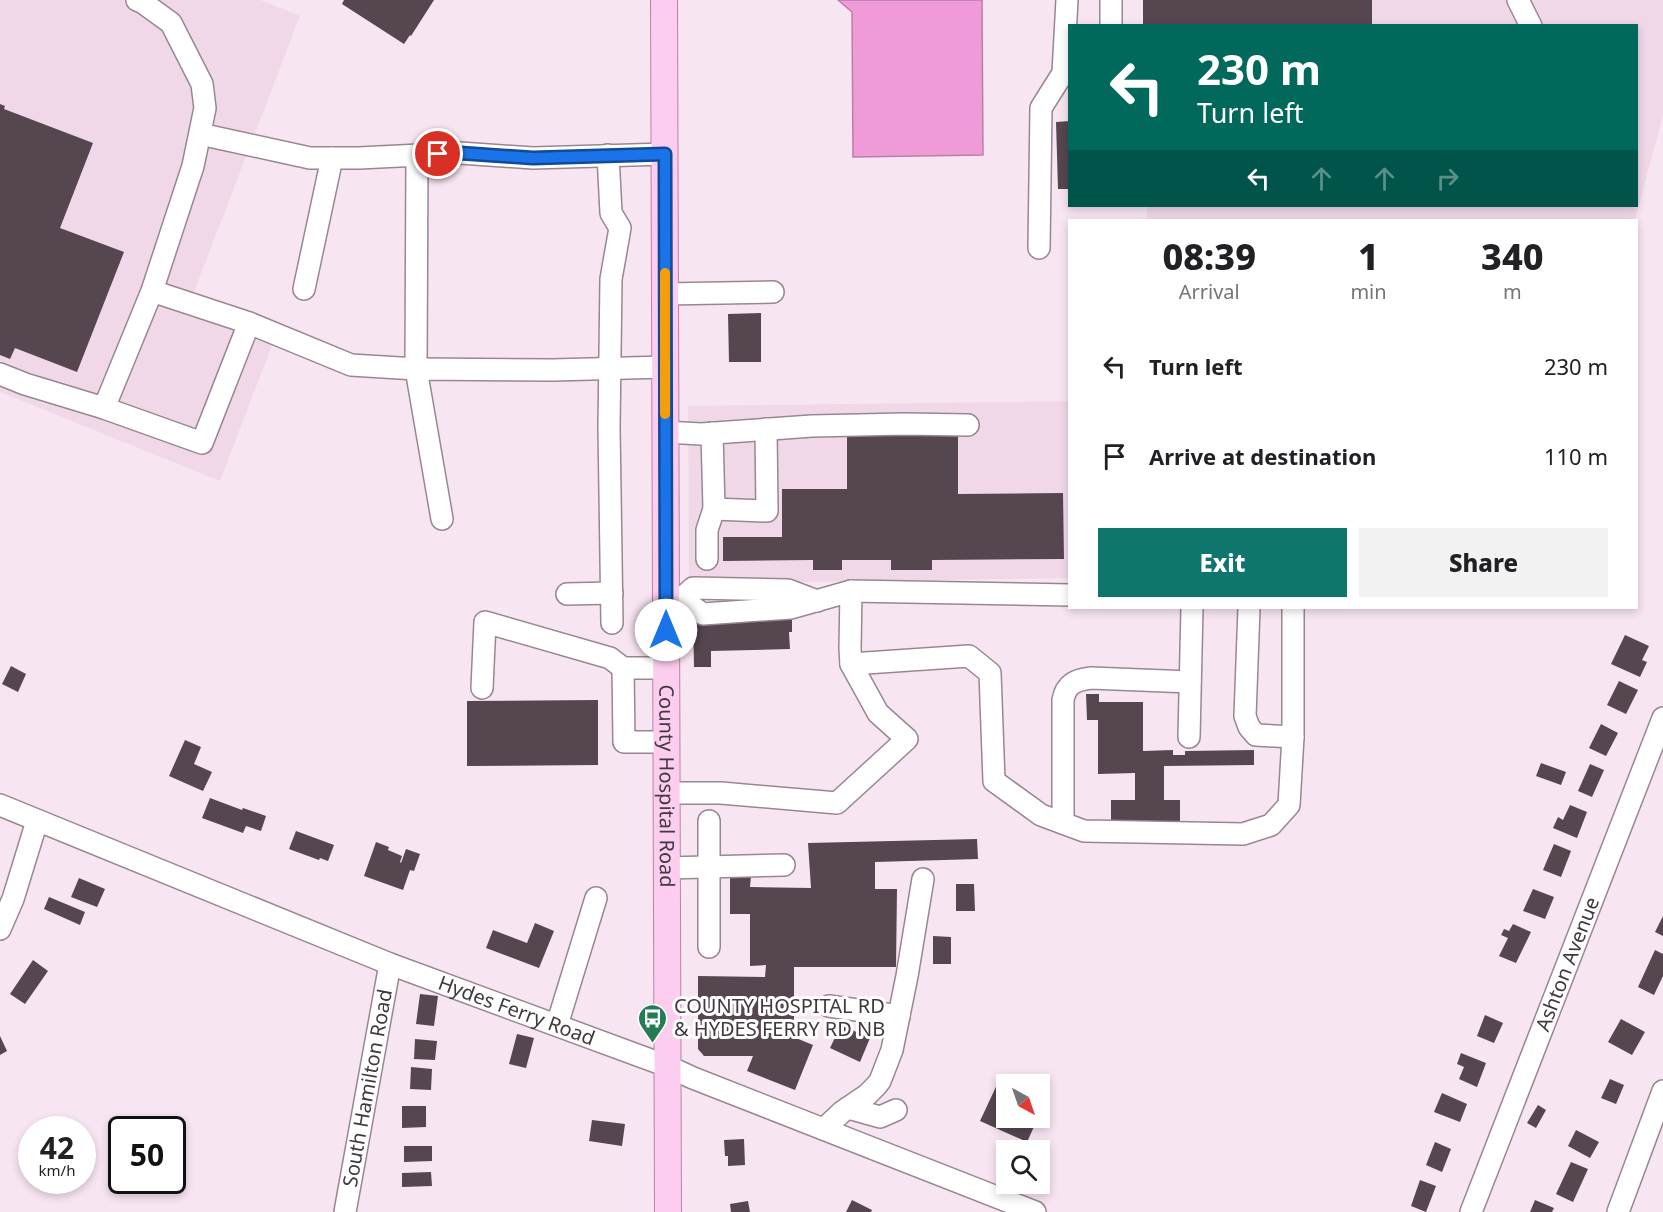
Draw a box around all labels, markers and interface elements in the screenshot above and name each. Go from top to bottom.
text: 230 m [1197,40,1321,97]
icon: left [1098,48,1176,126]
text: Turn left [1197,94,1303,131]
pin [412,128,463,179]
icon: arrive [421,137,454,170]
icon: left [1242,162,1275,195]
icon: ahead [1305,162,1338,195]
icon: ahead [1368,162,1401,195]
icon: right [1431,162,1464,195]
text: 08:39 [1162,232,1256,281]
text: 1 [1358,232,1379,281]
text: 340 [1481,232,1544,281]
text: Arrival [1179,278,1240,305]
text: min [1350,278,1387,305]
text: m [1503,278,1522,305]
icon: left [1098,350,1131,383]
text: Turn left [1149,351,1243,381]
text: 230 m [1544,351,1608,381]
icon: arrive [1098,440,1131,473]
text: Arrive at destination [1149,441,1376,471]
text: 110 m [1544,441,1608,471]
button: Exit [1098,528,1347,597]
button: Share [1359,528,1608,597]
position arrow [634,598,698,662]
street label: County Hospital Road [653,684,681,888]
street label: Ashton Avenue [1529,893,1605,1035]
street label: Hydes Ferry Road [435,969,599,1051]
street label: South Hamilton Road [336,987,398,1189]
place label: COUNTY HOSPITAL RD & HYDES FERRY RD NB [674,992,885,1042]
bus stop icon: COUNTY HOSPITAL RD & HYDES FERRY RD NB [637,1002,669,1044]
north arrow [996,1074,1050,1128]
map controls [996,1074,1050,1194]
speed limit sign: 50 [108,1116,186,1194]
text: 42 [40,1127,74,1168]
button: search [996,1140,1050,1194]
text: km/h [39,1160,75,1180]

